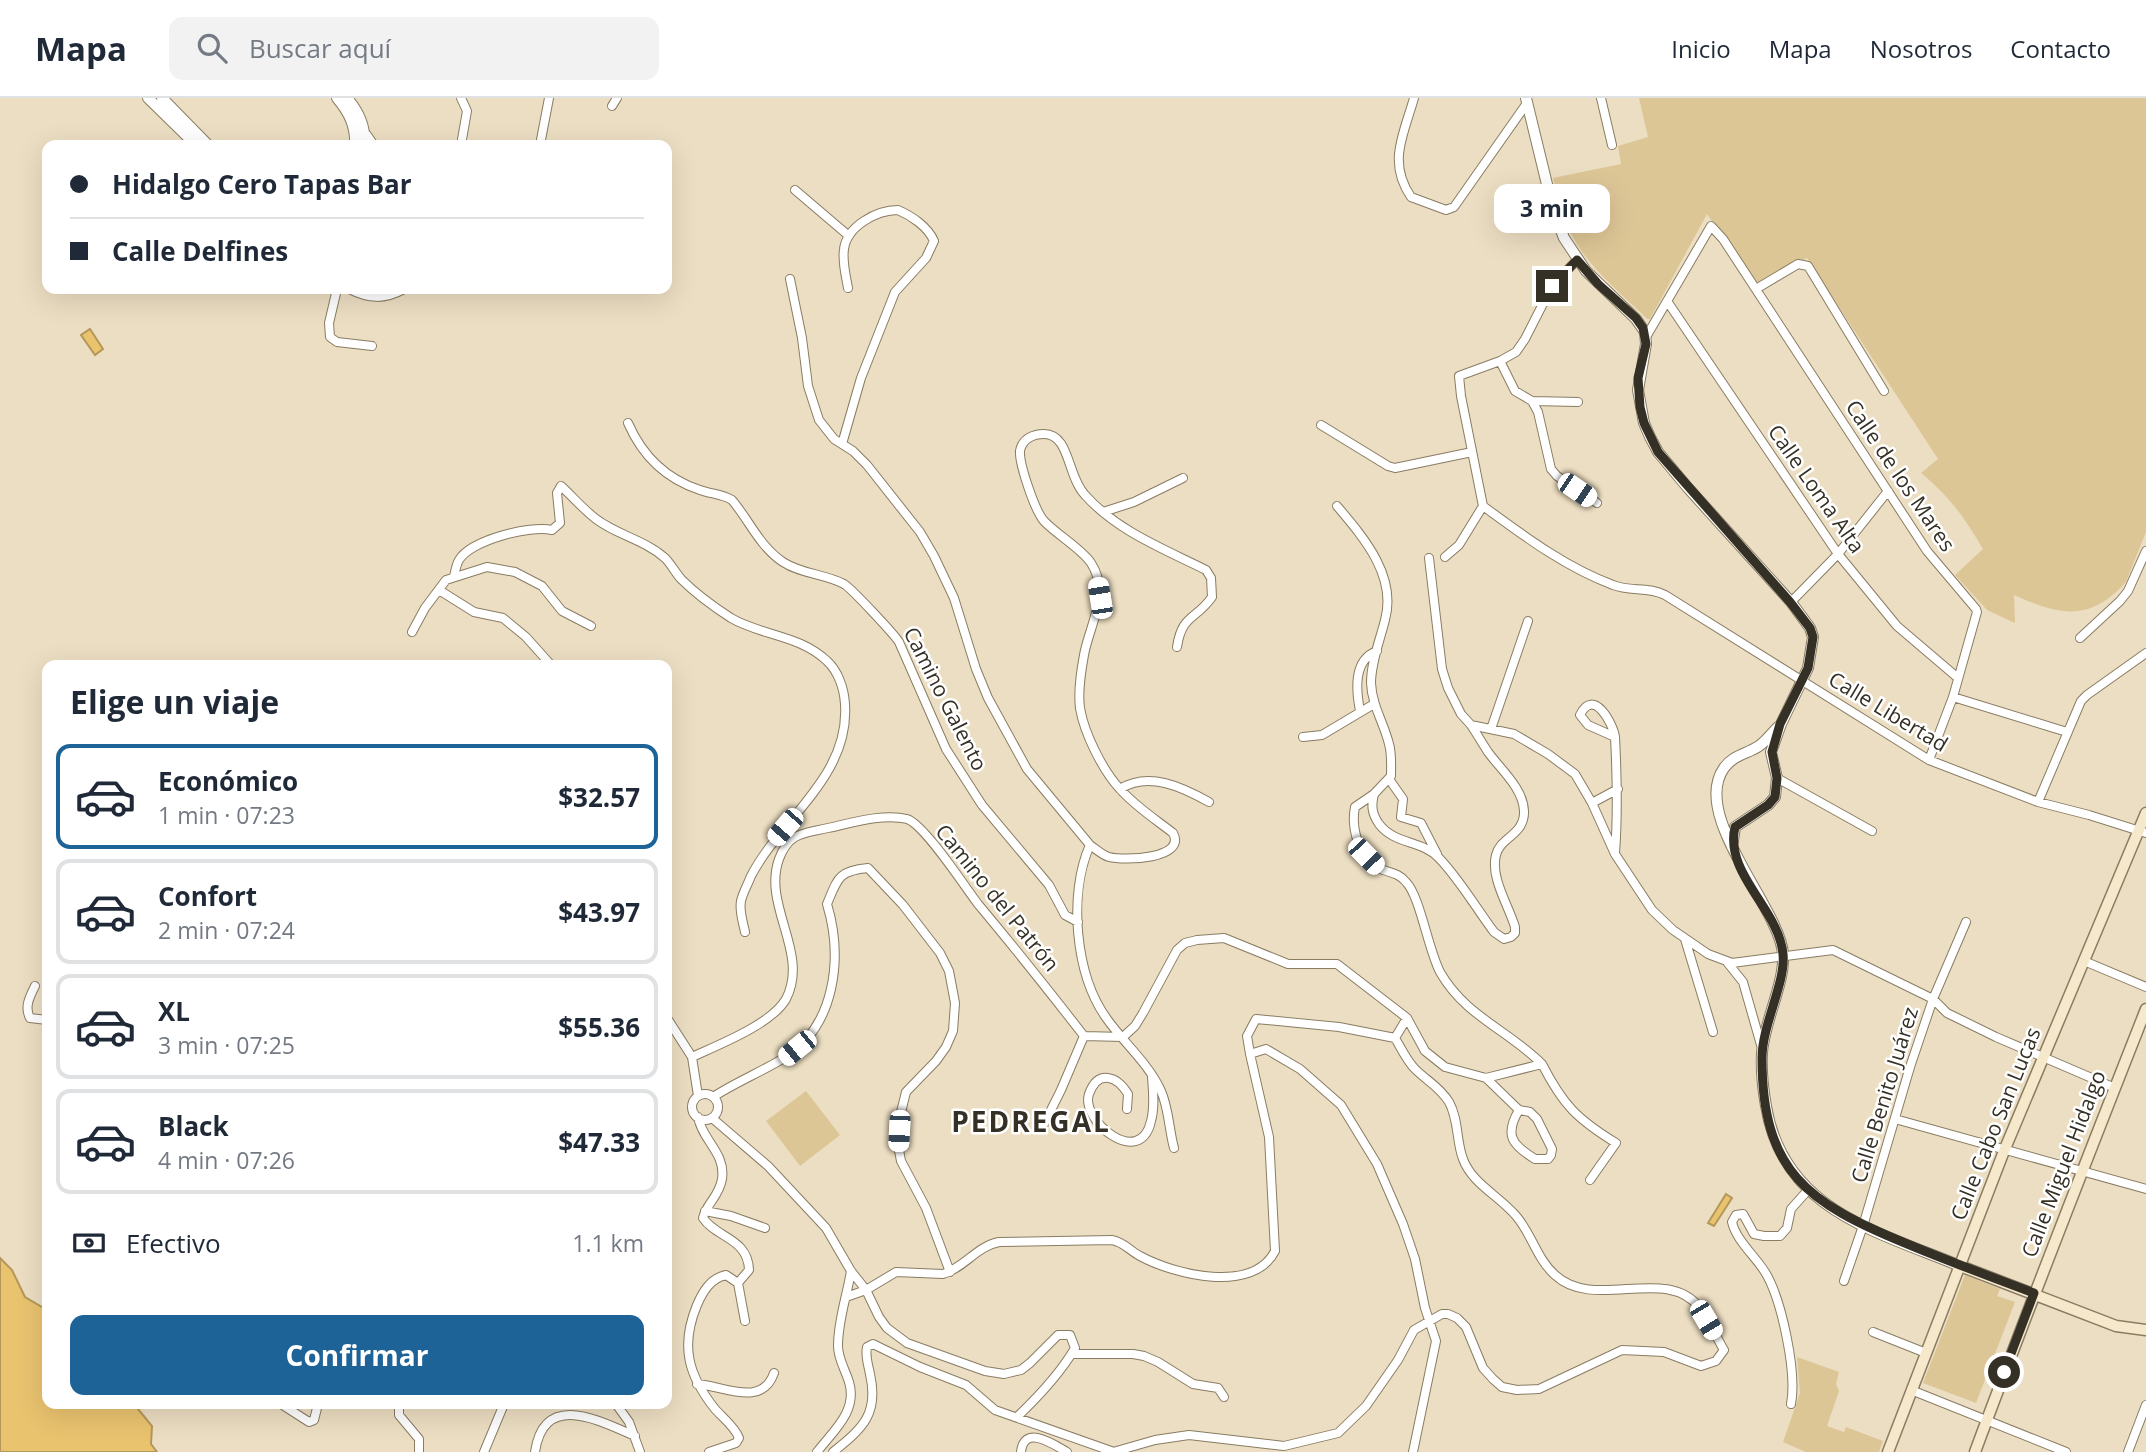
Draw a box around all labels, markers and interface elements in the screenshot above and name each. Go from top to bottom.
search box [169,17,659,80]
text: Mapa [35,26,127,71]
icon: search [193,29,231,67]
text: Buscar aquí [249,30,391,66]
text: Inicio [1671,32,1731,65]
text: Mapa [1769,32,1832,65]
text: Nosotros [1870,32,1972,65]
text: Contacto [2010,32,2111,65]
text: Hidalgo Cero Tapas Bar [112,166,412,202]
callout: 3 min [1494,184,1610,234]
text: 3 min [1520,192,1584,224]
text: Calle Delfines [112,233,288,269]
route end [1536,270,1568,302]
street label: Calle de los Mares [1840,394,1962,557]
street label: Calle Loma Alta [1762,419,1871,558]
car [1554,470,1601,510]
car [1087,576,1114,620]
street label: Camino Galento [898,622,994,775]
street label: Calle Libertad [1824,665,1953,758]
text: Elige un viaje [70,680,279,723]
text: Económico [158,763,298,799]
icon: car [74,765,137,828]
text: $32.57 [558,779,640,815]
text: 1 min · 07:23 [158,799,295,831]
car [764,804,807,850]
street label: Camino del Patrón [930,818,1066,977]
car [1344,834,1389,878]
text: Confort [158,878,257,914]
icon: car [74,880,137,943]
text: $43.97 [558,894,640,930]
text: 2 min · 07:24 [158,914,295,946]
text: XL [158,993,190,1029]
icon: car [74,995,137,1058]
street label: Calle Benito Juárez [1844,1003,1924,1186]
text: $55.36 [558,1009,640,1045]
street label: Calle Cabo San Lucas [1944,1023,2047,1224]
car [775,1027,820,1069]
text: 3 min · 07:25 [158,1029,295,1061]
street label: Calle Miguel Hidalgo [2014,1066,2112,1261]
district label: PEDREGAL [951,1102,1111,1140]
text: Black [158,1108,229,1144]
car [888,1109,911,1153]
icon: car [74,1110,137,1173]
text: $47.33 [558,1124,640,1160]
text: 4 min · 07:26 [158,1144,295,1176]
icon: cash [70,1224,108,1262]
text: Efectivo [126,1225,221,1261]
text: 1.1 km [572,1227,644,1259]
car [1687,1297,1726,1343]
button: Confirmar [70,1315,644,1395]
route start [1988,1356,2020,1388]

